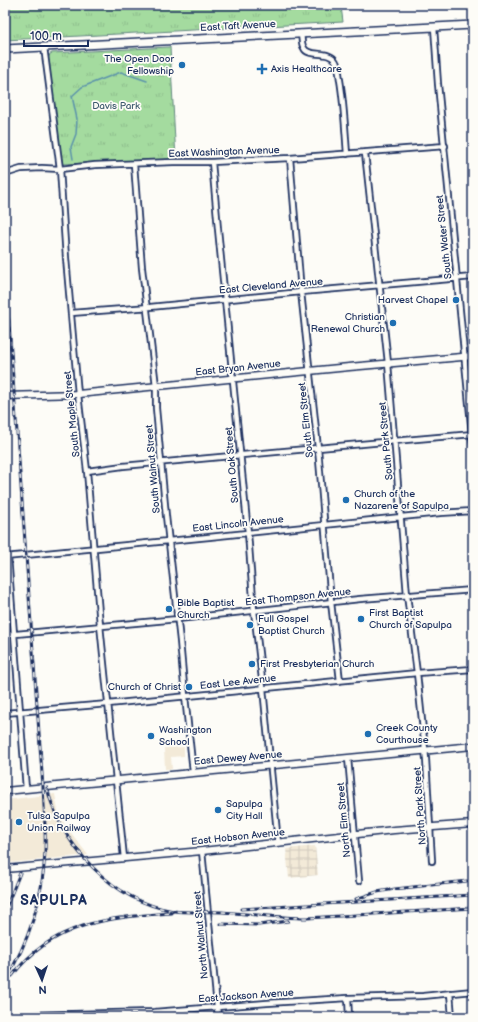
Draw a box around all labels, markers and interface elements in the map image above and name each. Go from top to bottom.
street label: East Taft Avenue [200,18,276,34]
scale bar [24,22,88,48]
text: 100 m [30,29,62,44]
place label: The Open Door Fellowship [104,53,174,77]
marker: The Open Door Fellowship [177,60,187,70]
marker: Axis Healthcare [256,63,268,75]
place label: Axis Healthcare [271,63,342,75]
park label: Davis Park [92,100,140,112]
street label: East Washington Avenue [168,144,280,160]
street label: South Water Street [434,194,454,280]
street label: East Cleveland Avenue [219,275,323,297]
place label: Harvest Chapel [378,294,448,306]
marker: Harvest Chapel [451,295,461,305]
place label: Christian Renewal Church [311,311,385,335]
marker: Christian Renewal Church [388,318,398,328]
street label: East Bryan Avenue [195,358,281,378]
street label: South Maple Street [62,370,82,458]
street label: South Elm Street [296,382,316,458]
street label: South Park Street [377,401,395,481]
street label: South Walnut Street [143,424,163,514]
street label: South Oak Street [223,426,241,504]
place label: Church of the Nazarene of Sapulpa [354,488,449,512]
marker: Church of the Nazarene of Sapulpa [341,495,351,505]
street label: East Lincoln Avenue [192,513,284,535]
street label: East Thompson Avenue [245,585,352,609]
place label: Bible Baptist Church [177,597,234,621]
marker: Bible Baptist Church [164,604,174,614]
place label: First Baptist Church of Sapulpa [369,607,452,631]
place label: Full Gospel Baptist Church [258,613,325,637]
marker: First Baptist Church of Sapulpa [356,614,366,624]
marker: Full Gospel Baptist Church [245,620,255,630]
place label: First Presbyterian Church [260,658,375,670]
marker: First Presbyterian Church [247,659,257,669]
street label: East Lee Avenue [199,672,277,692]
place label: Church of Christ [108,681,181,693]
marker: Church of Christ [184,682,194,692]
place label: Creek County Courthouse [376,722,438,746]
place label: Washington School [159,724,212,748]
marker: Creek County Courthouse [363,729,373,739]
marker: Washington School [146,731,156,741]
street label: East Dewey Avenue [193,748,283,768]
street label: North Park Street [411,767,429,845]
street label: North Elm Street [335,782,353,858]
place label: Sapulpa City Hall [226,798,263,822]
marker: Sapulpa City Hall [213,805,223,815]
place label: Tulsa Sapulpa Union Railway [27,810,91,834]
marker: Tulsa Sapulpa Union Railway [14,817,24,827]
street label: East Hobson Avenue [191,826,285,848]
street label: North Walnut Street [191,890,211,980]
district label: SAPULPA [20,892,88,909]
north arrow [22,960,62,1000]
text: N [38,983,47,996]
street label: East Jackson Avenue [198,987,294,1005]

